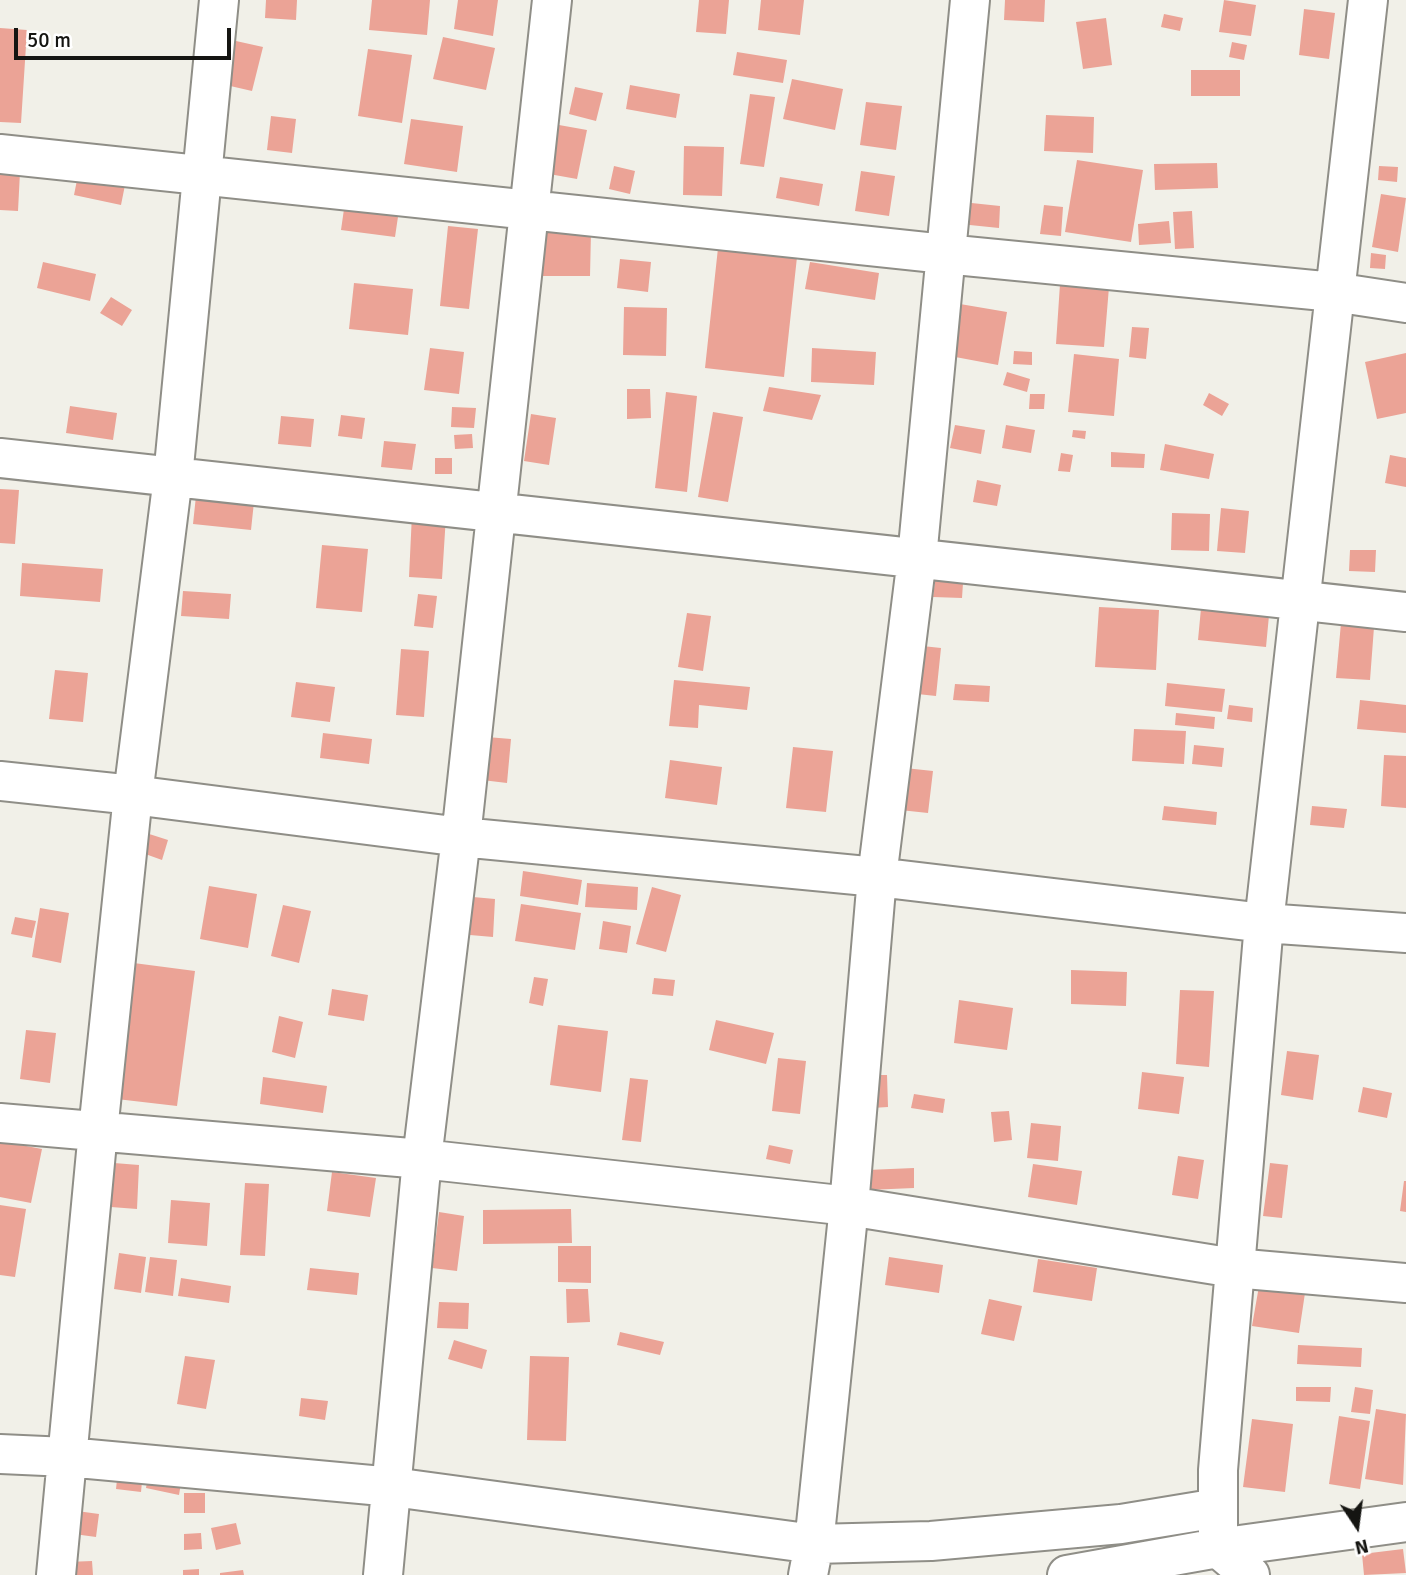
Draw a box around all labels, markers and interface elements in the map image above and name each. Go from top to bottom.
scale bar [18,14,234,58]
text: 50 m [27,27,71,53]
north arrow [1322,1491,1392,1561]
text: N [1353,1533,1371,1560]

